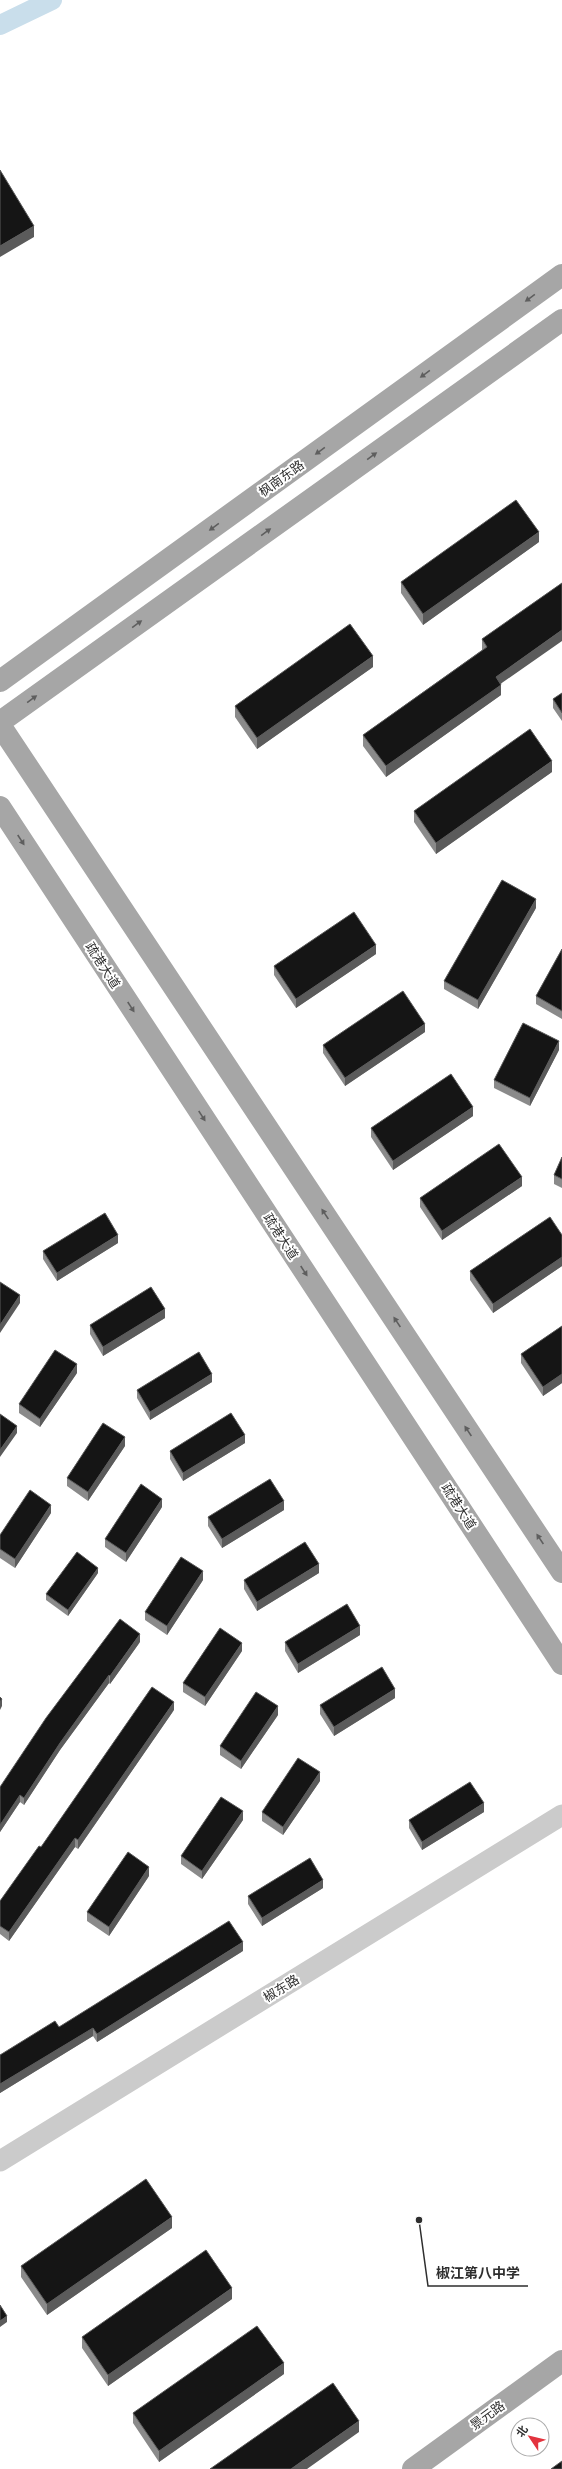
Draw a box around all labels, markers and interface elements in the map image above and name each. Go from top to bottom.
one-way arrow [525,294,536,302]
one-way arrow [420,370,430,378]
one-way arrow [314,446,325,455]
one-way arrow [366,452,377,460]
street label: 枫南东路 [256,457,307,501]
one-way arrow [209,523,220,531]
one-way arrow [261,528,271,536]
one-way arrow [132,620,143,628]
one-way arrow [26,695,37,703]
one-way arrow [18,834,25,846]
street label: 疏港大道 [81,939,123,992]
one-way arrow [127,1002,135,1012]
one-way arrow [199,1110,206,1122]
one-way arrow [321,1209,329,1219]
street label: 疏港大道 [259,1210,301,1263]
one-way arrow [301,1265,308,1277]
one-way arrow [393,1317,400,1328]
one-way arrow [465,1425,472,1437]
street label: 疏港大道 [437,1480,479,1533]
one-way arrow [537,1533,544,1545]
street label: 椒东路 [261,1972,302,2006]
callout: 椒江第八中学 [428,2260,528,2286]
text: 椒江第八中学 [436,2265,520,2282]
street label: 景元路 [467,2398,508,2434]
north arrow [510,2417,550,2457]
text: 北 [514,2423,531,2440]

